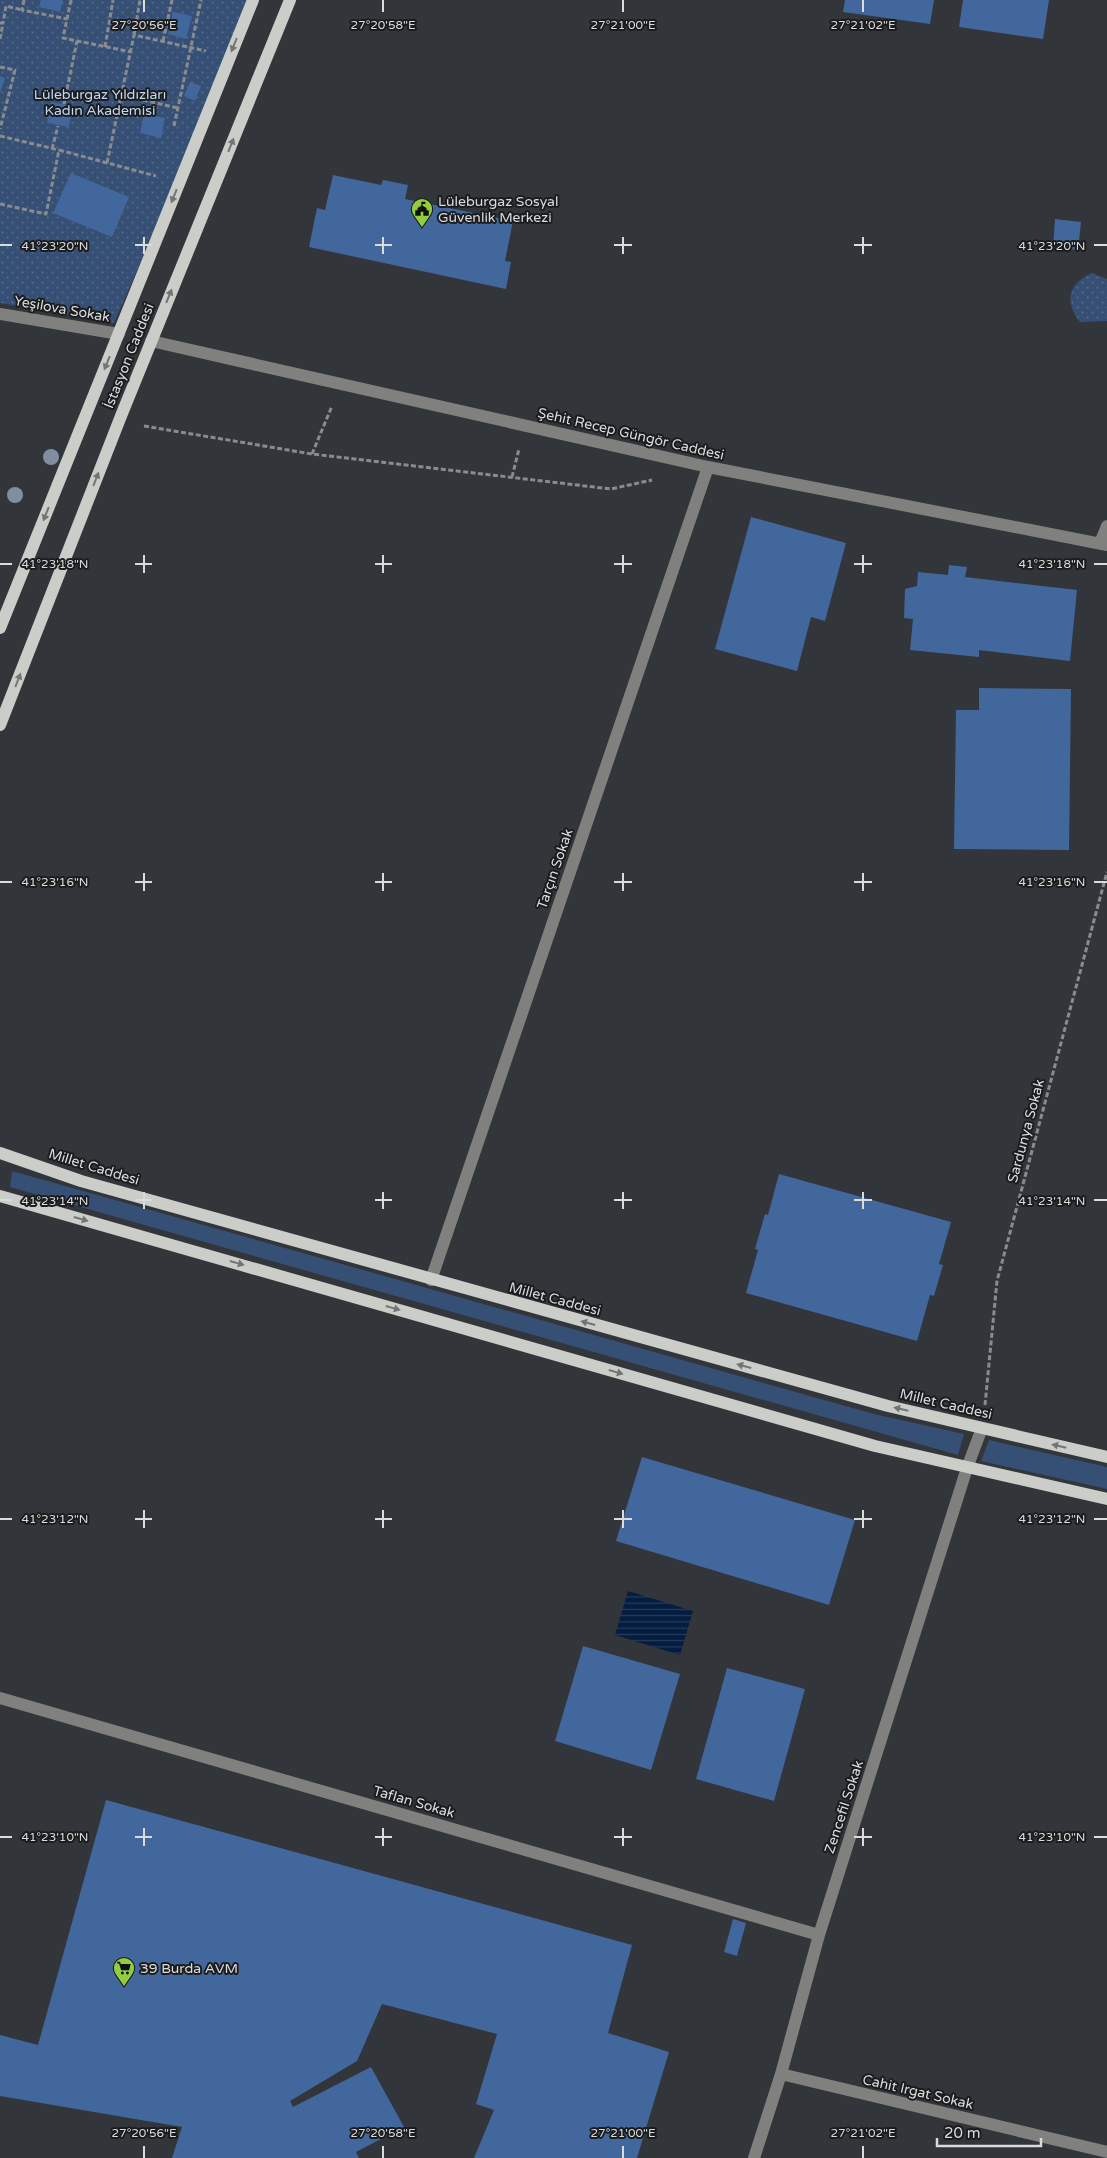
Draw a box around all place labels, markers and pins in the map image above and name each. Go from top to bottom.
place label: Lüleburgaz Sosyal Güvenlik Merkezi [438,193,558,226]
public building icon: Lüleburgaz Sosyal Güvenlik Merkezi [410,197,434,228]
supermarket icon: 39 Burda AVM [112,1956,136,1987]
place label: 39 Burda AVM [140,1960,238,1977]

